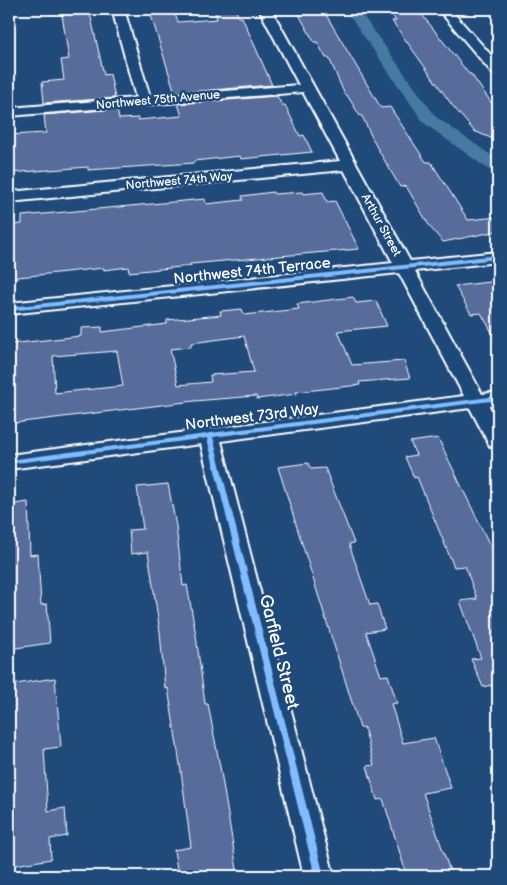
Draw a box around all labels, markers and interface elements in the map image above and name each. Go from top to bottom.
street label: Northwest 75th Avenue [95,87,221,113]
street label: Northwest 74th Way [125,169,233,193]
street label: Arthur Street [358,191,404,259]
street label: Northwest 74th Terrace [172,253,332,289]
street label: Northwest 73rd Way [184,399,320,435]
street label: Garfield Street [255,592,304,712]

